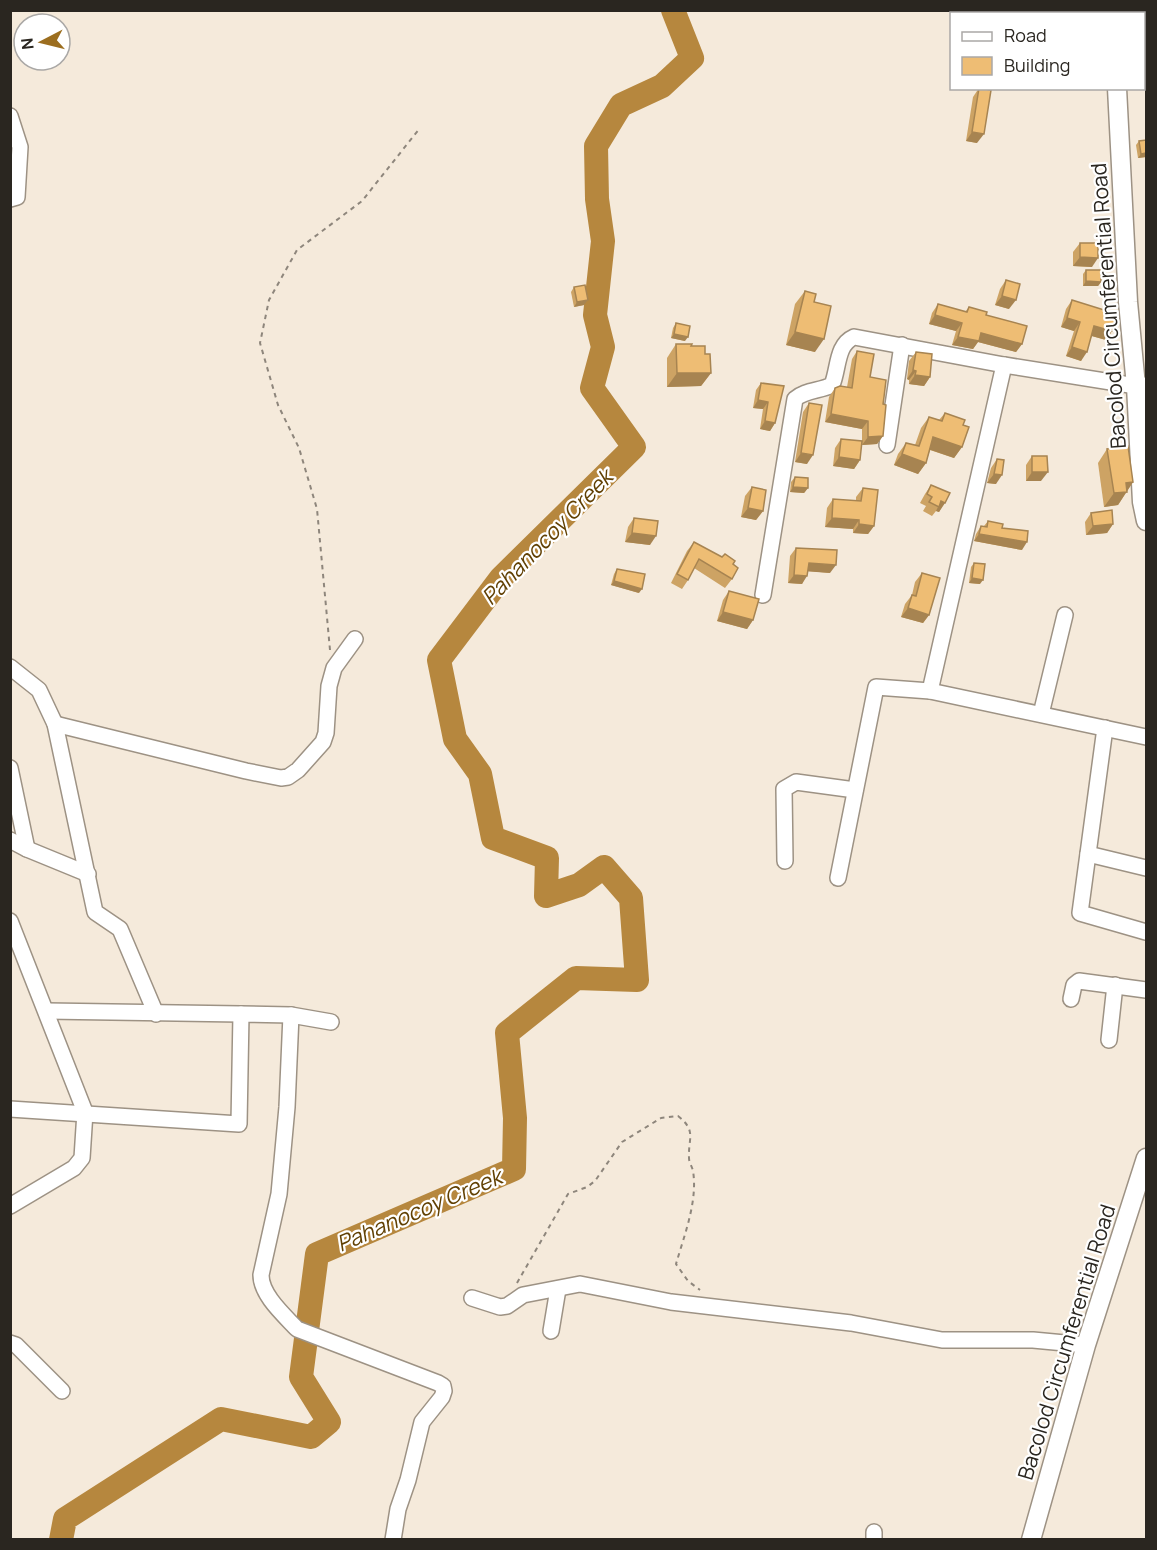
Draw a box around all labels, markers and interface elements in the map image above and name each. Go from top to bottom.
north arrow [12,12,72,72]
legend [950,12,1145,90]
text: Road [1004,23,1047,47]
text: N [15,37,39,51]
text: Building [1004,53,1070,77]
street label: Bacolod Circumferential Road [1084,162,1132,450]
water label: Pahanocoy Creek [475,461,621,611]
water label: Pahanocoy Creek [332,1160,509,1258]
street label: Bacolod Circumferential Road [1011,1201,1121,1483]

